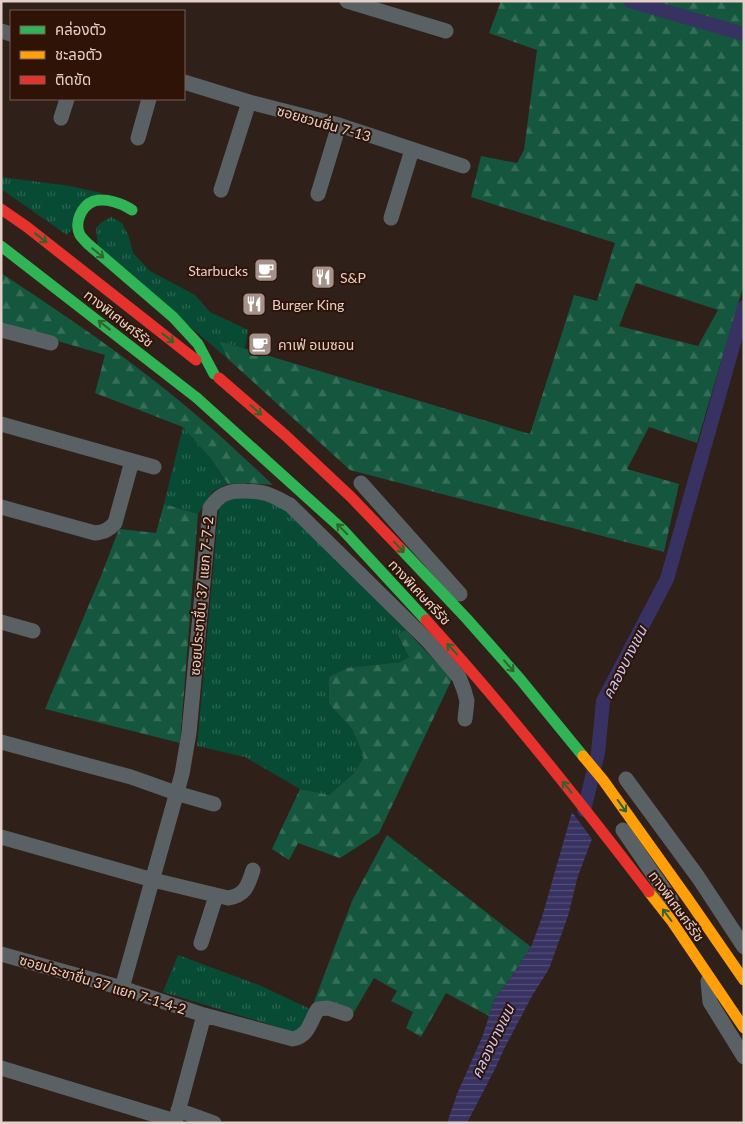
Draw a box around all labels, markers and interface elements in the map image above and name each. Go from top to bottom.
legend [10,10,185,100]
text: คล่องตัว [55,20,106,38]
text: ชะลอตัว [55,45,102,63]
text: ติดขัด [55,70,91,88]
street label: ซอยชวนชื่น 7-13 [275,101,373,145]
one-way arrow [34,232,47,243]
one-way arrow [92,247,105,259]
cafe icon: Starbucks [253,257,279,283]
place label: Starbucks [188,262,248,279]
restaurant icon: S&P [310,264,336,290]
place label: S&P [340,269,366,286]
street label: ทางพิเศษศรีรัช [81,286,157,350]
restaurant icon: Burger King [241,291,267,317]
place label: Burger King [272,296,344,313]
one-way arrow [98,319,111,330]
cafe icon: คาเฟ่ อเมซอน [247,331,273,357]
one-way arrow [162,333,175,344]
place label: คาเฟ่ อเมซอน [278,336,354,353]
one-way arrow [250,404,263,416]
street label: ซอยประชาชื่น 37 แยก 7-7-2 [185,516,216,676]
one-way arrow [336,523,348,535]
one-way arrow [393,541,405,553]
street label: ทางพิเศษศรีรัช [385,556,455,628]
water label: คลองบางเขน [598,622,650,701]
one-way arrow [446,642,458,655]
one-way arrow [503,660,514,673]
one-way arrow [562,781,573,794]
one-way arrow [617,799,627,813]
street label: ทางพิเศษศรีรัช [646,867,708,945]
one-way arrow [662,908,672,922]
street label: ซอยประชาชื่น 37 แยก 7-1-4-2 [18,950,189,1017]
water label: คลองบางเขน [467,1001,518,1081]

